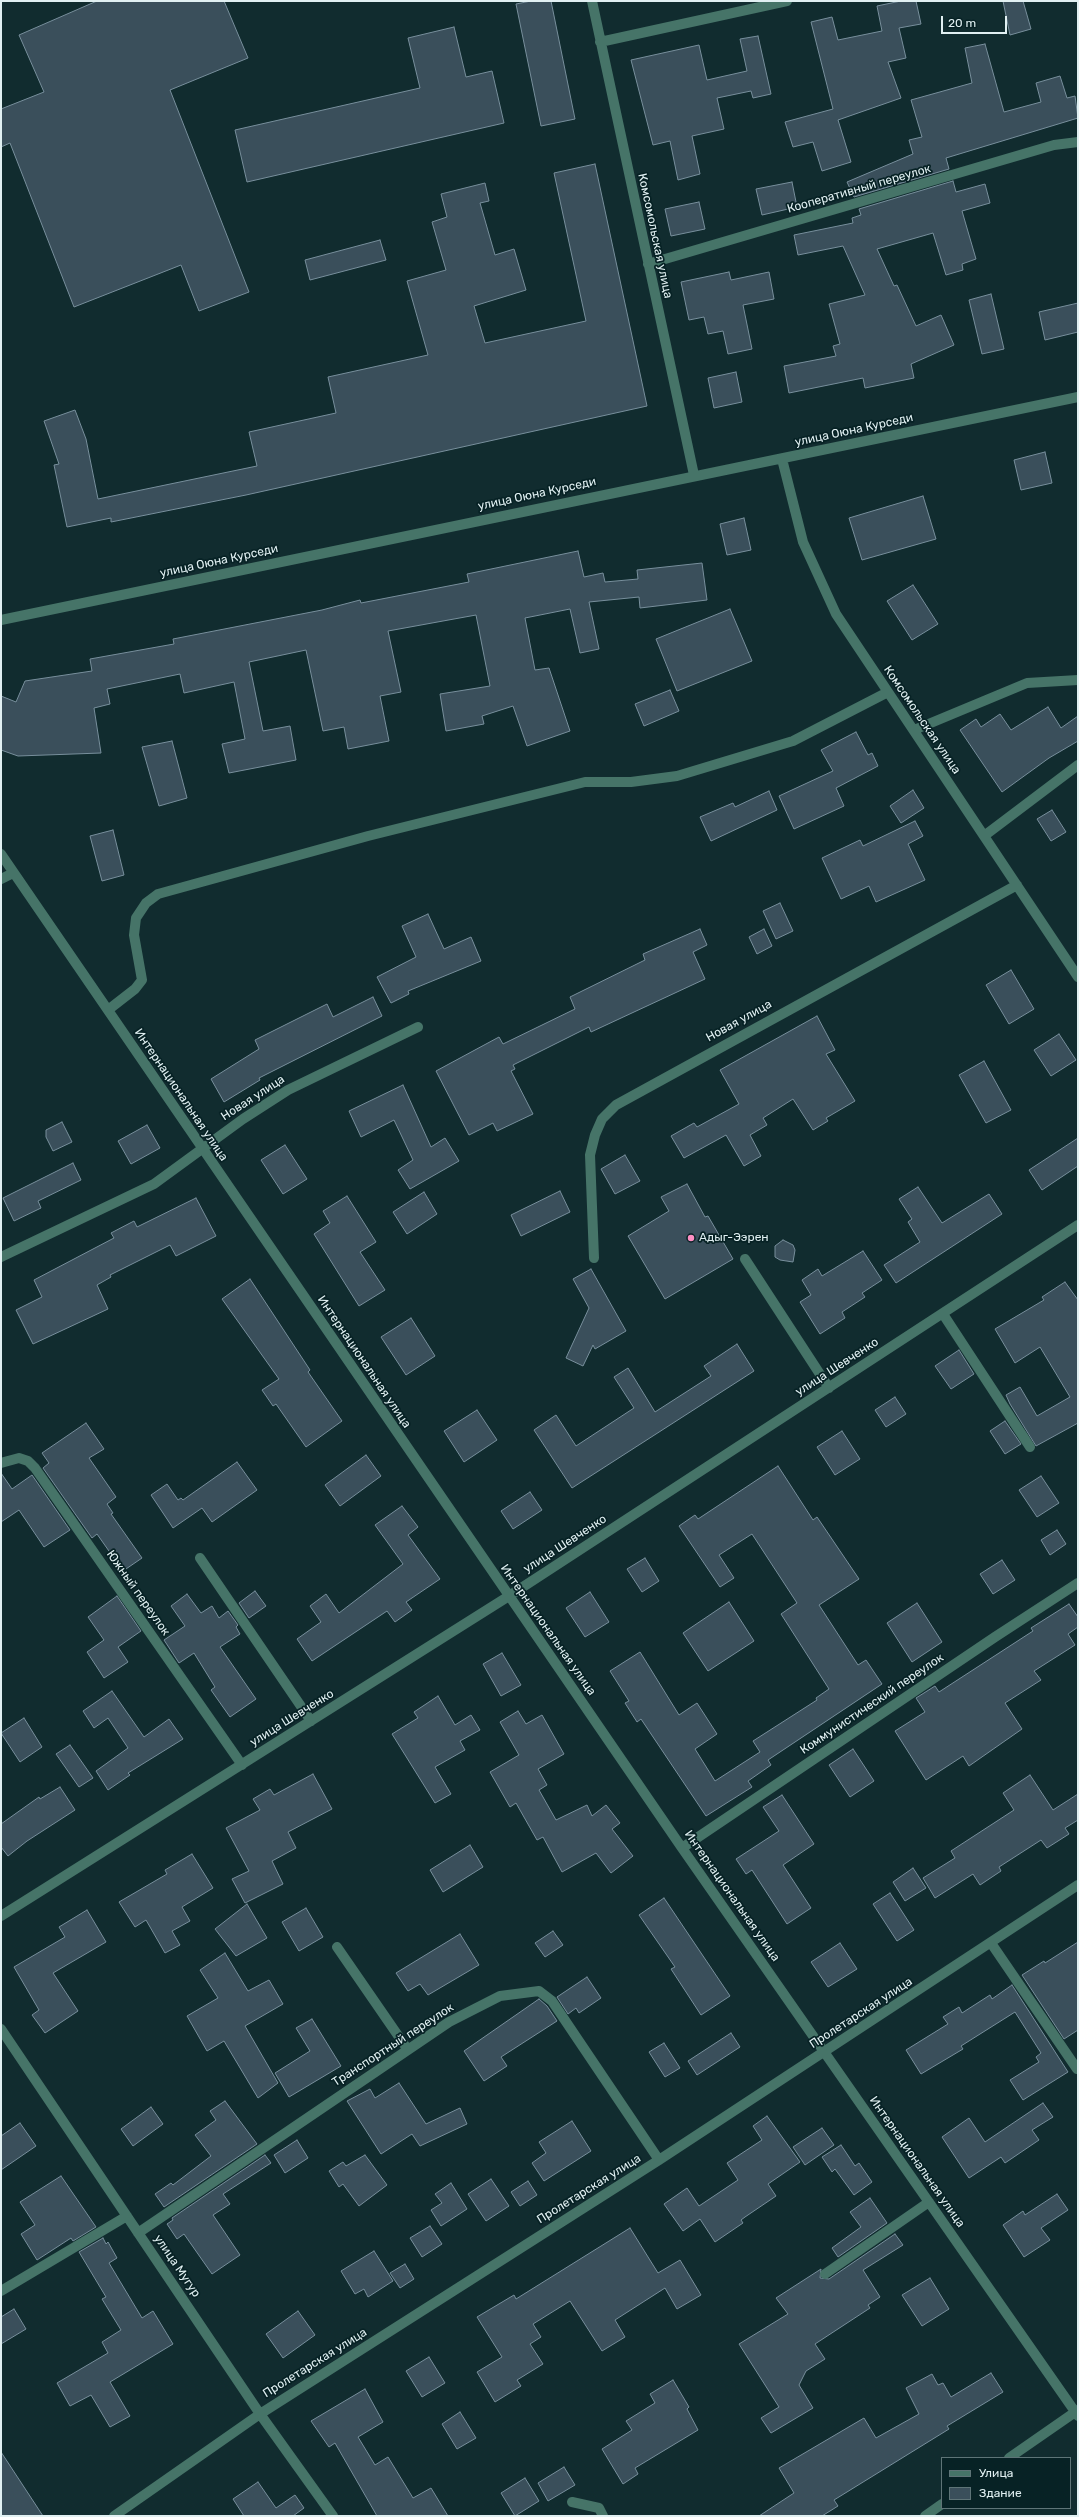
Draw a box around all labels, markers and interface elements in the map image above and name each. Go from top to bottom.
scale bar [943,8,1009,34]
text: 20 m [948,16,976,30]
street label: Кооперативный переулок [785,162,933,216]
street label: Комсомольская улица [635,172,675,300]
street label: улица Оюна Курседи [793,410,915,450]
street label: улица Оюна Курседи [476,474,598,514]
street label: улица Оюна Курседи [158,541,280,581]
street label: Комсомольская улица [880,663,964,777]
street label: Новая улица [704,997,774,1045]
street label: Интернациональная улица [131,1026,231,1164]
street label: Новая улица [219,1072,287,1124]
place label: Адыг-Ээрен [699,1231,769,1245]
marker: Адыг-Ээрен [686,1233,696,1243]
street label: Интернациональная улица [314,1293,414,1431]
street label: улица Шевченко [793,1335,881,1399]
street label: улица Шевченко [521,1512,609,1576]
street label: Южный переулок [103,1548,173,1638]
street label: Интернациональная улица [497,1562,599,1698]
street label: Коммунистический переулок [798,1651,946,1757]
street label: улица Шевченко [247,1686,337,1750]
street label: Интернациональная улица [681,1828,783,1964]
street label: Пролетарская улица [807,1974,915,2052]
street label: Транспортный переулок [330,2000,456,2090]
street label: Интернациональная улица [866,2094,968,2230]
street label: Пролетарская улица [534,2151,644,2227]
street label: улица Мугур [151,2232,203,2300]
street label: Пролетарская улица [260,2325,370,2401]
legend [941,2457,1071,2509]
text: Улица [979,2466,1013,2480]
text: Здание [979,2486,1022,2500]

